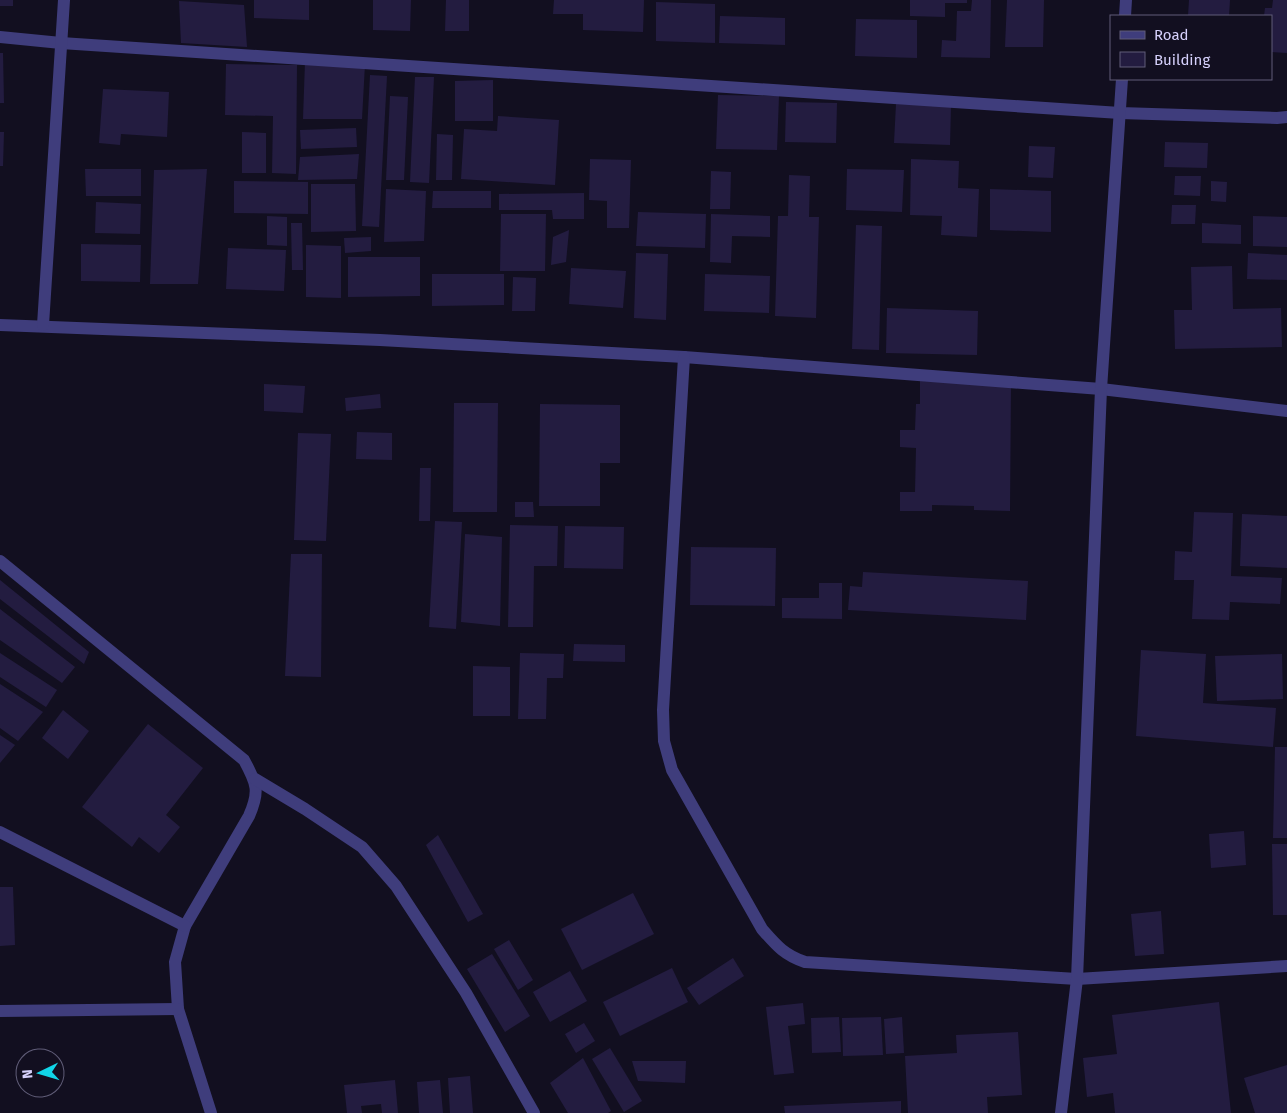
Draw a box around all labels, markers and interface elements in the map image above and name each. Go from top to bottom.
legend [1110,15,1272,80]
text: Road [1154,26,1189,44]
text: Building [1154,51,1210,69]
north arrow [15,1048,65,1098]
text: N [19,1069,36,1079]

